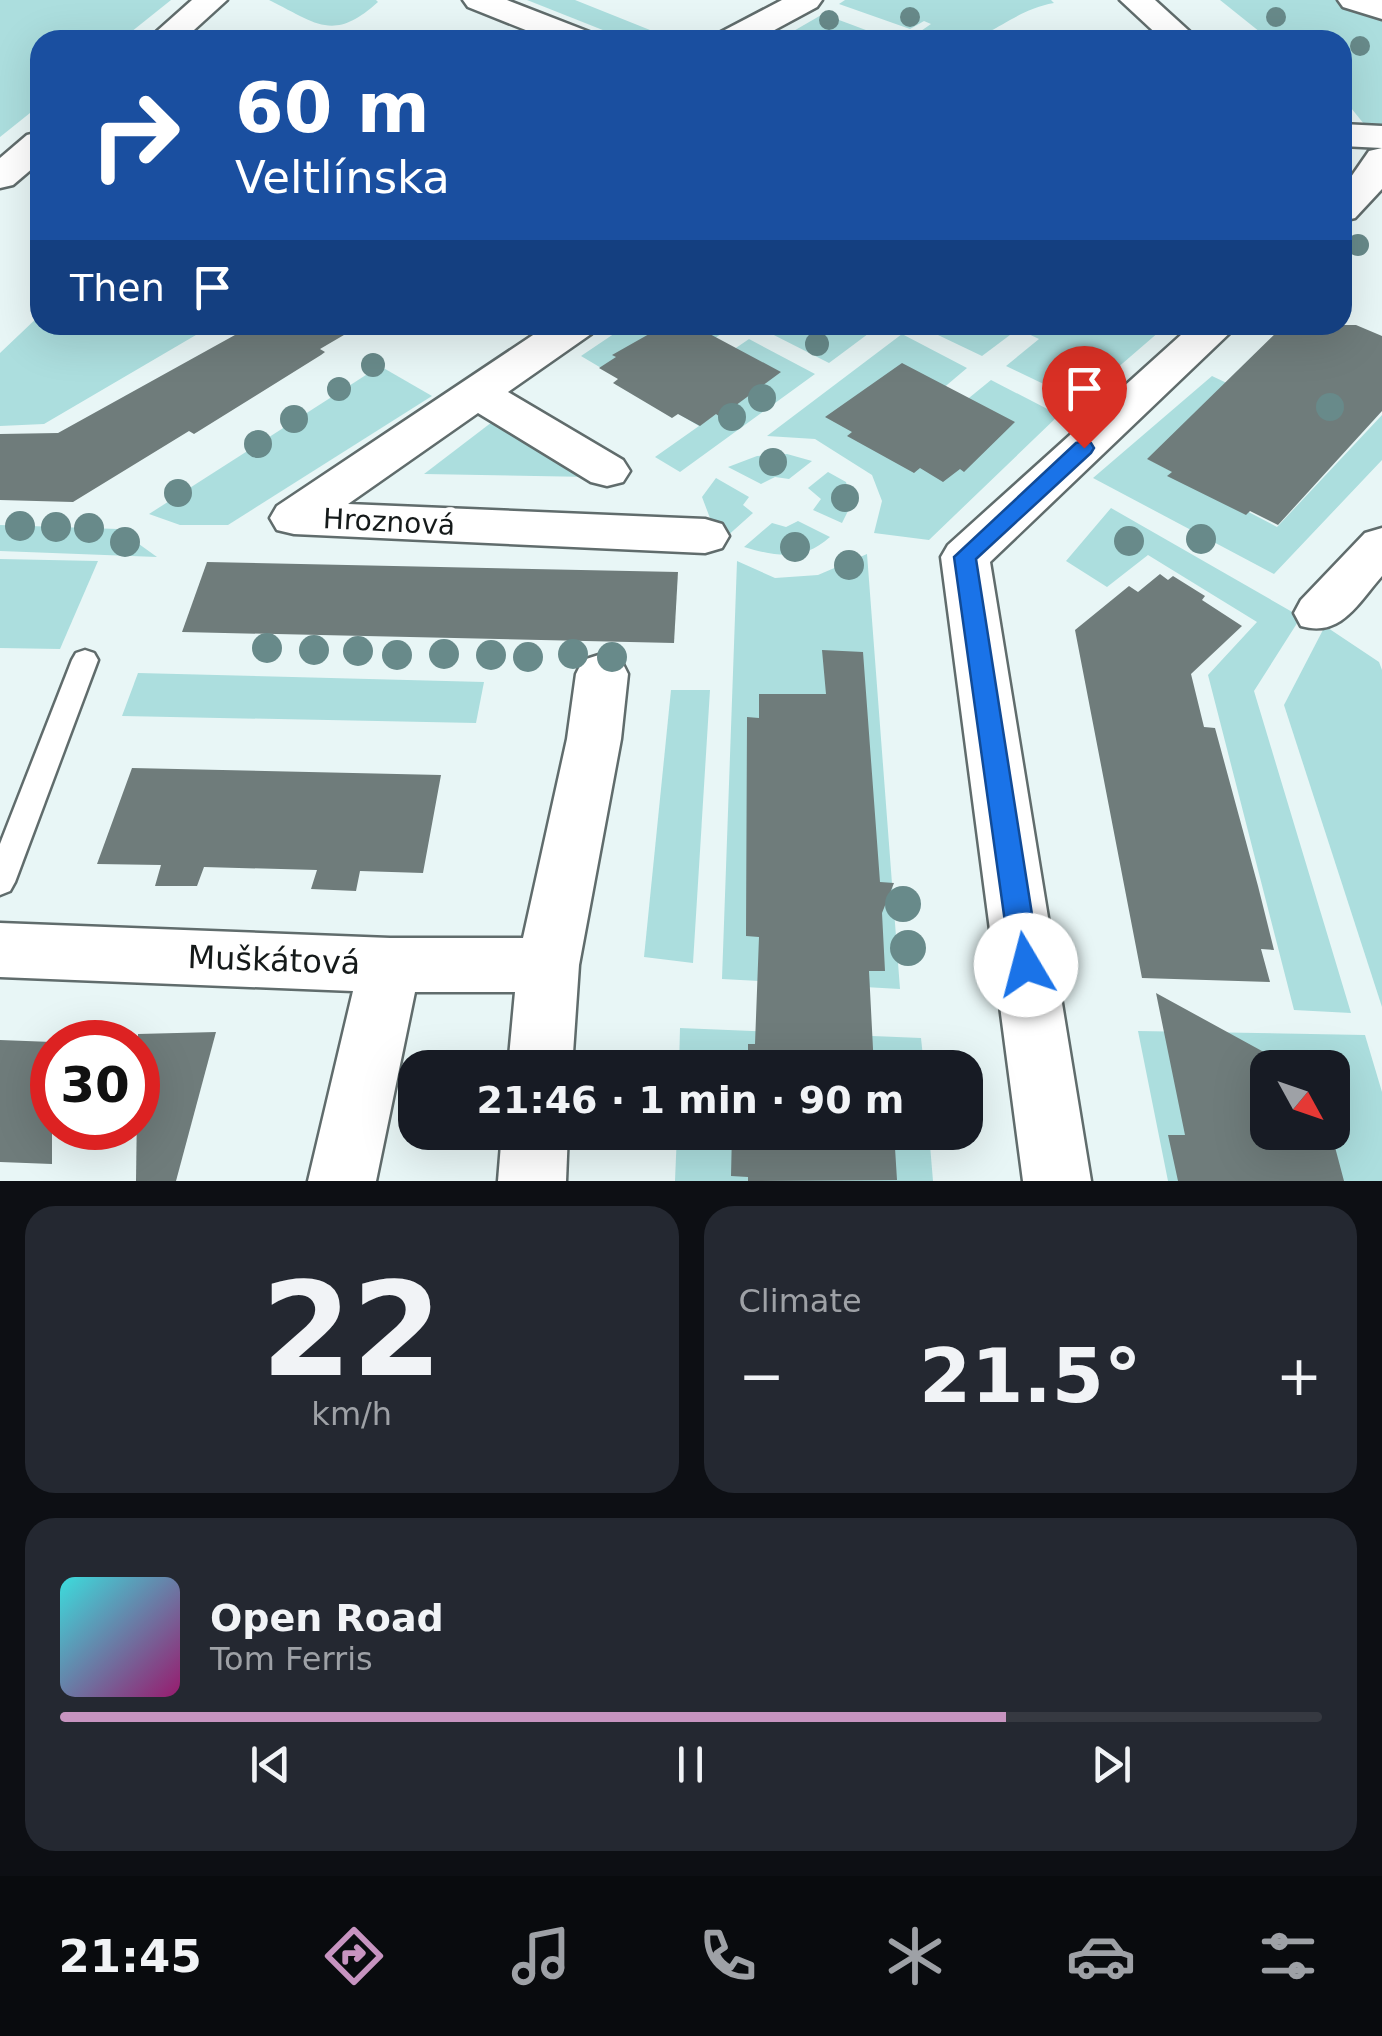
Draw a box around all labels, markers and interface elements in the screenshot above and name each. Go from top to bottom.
text: 60 m [235,67,430,149]
icon: right [70,70,200,200]
text: Veltlínska [235,151,450,204]
icon: arrive [185,260,240,315]
text: Then [70,266,165,310]
pin [1042,346,1127,449]
icon: arrive [1057,361,1112,416]
street label: Hroznová [322,502,456,542]
position arrow [974,913,1078,1017]
street label: Muškátová [187,938,361,982]
speed limit sign: 30 [30,1020,160,1150]
north arrow [1250,1050,1350,1150]
map controls [1250,1050,1350,1150]
text: 21:46 · 1 min · 90 m [477,1078,904,1122]
text: 22 [261,1254,442,1406]
text: Climate [739,1282,862,1320]
text: 21.5° [919,1332,1142,1420]
text: − [739,1344,785,1408]
text: + [1276,1344,1322,1408]
text: km/h [311,1395,392,1433]
text: Open Road [210,1596,444,1640]
text: Tom Ferris [210,1640,373,1678]
icon: previous [243,1737,298,1792]
icon: pause [663,1737,718,1792]
icon: next [1084,1737,1139,1792]
icon: directions [319,1921,389,1991]
icon: music [506,1921,576,1991]
icon: phone [693,1921,763,1991]
icon: climate [880,1921,950,1991]
icon: car [1066,1921,1136,1991]
icon: filters [1253,1921,1323,1991]
text: 21:45 [58,1930,202,1983]

